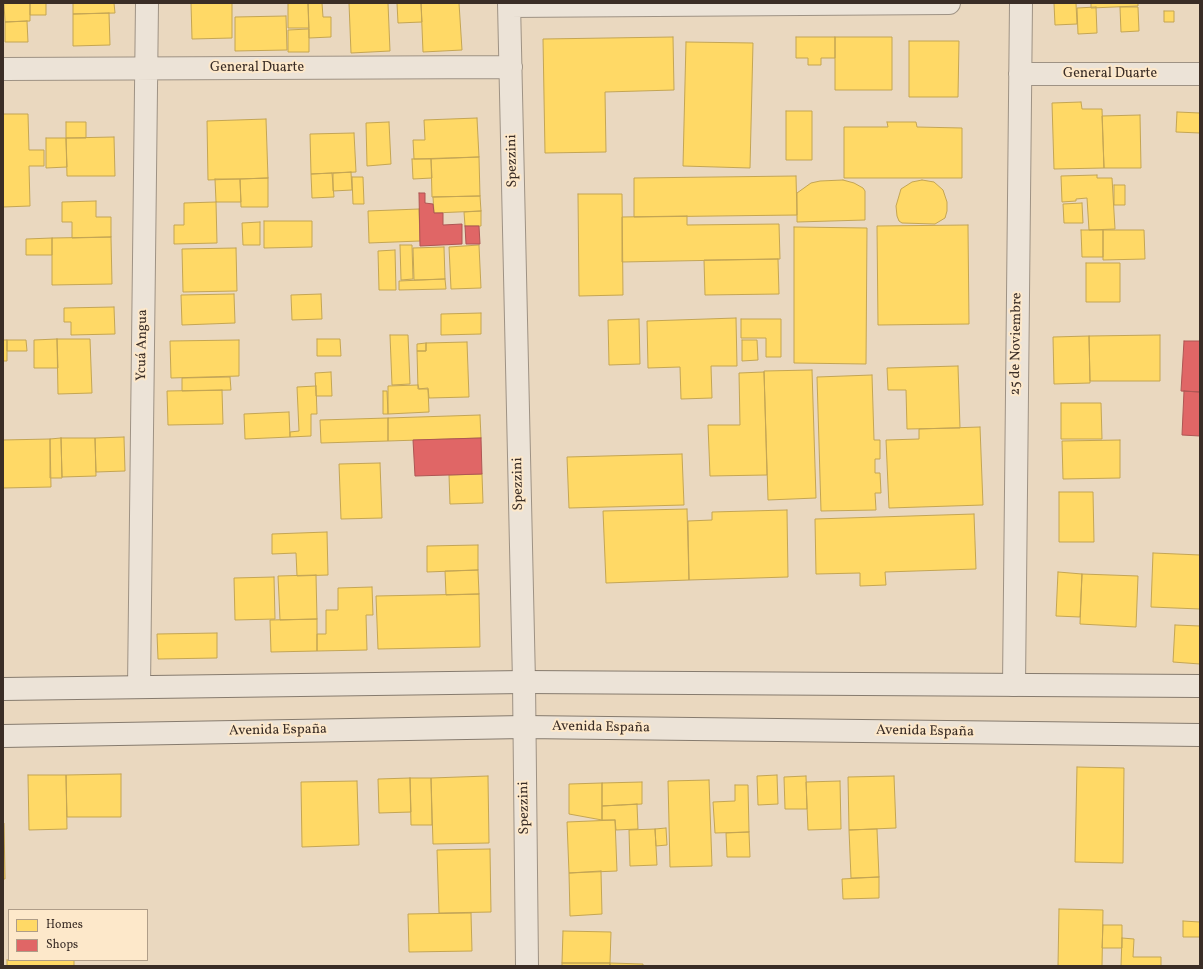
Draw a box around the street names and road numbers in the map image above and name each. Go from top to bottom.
street label: General Duarte [210,60,304,76]
street label: General Duarte [1063,66,1157,82]
street label: Spezzini [504,134,522,188]
street label: 25 de Noviembre [1008,292,1026,396]
street label: Ycuá Angua [134,309,152,381]
street label: Spezzini [510,457,528,511]
street label: Avenida España [552,719,650,737]
street label: Avenida España [229,722,327,740]
street label: Avenida España [876,723,974,741]
street label: Spezzini [516,781,534,835]

